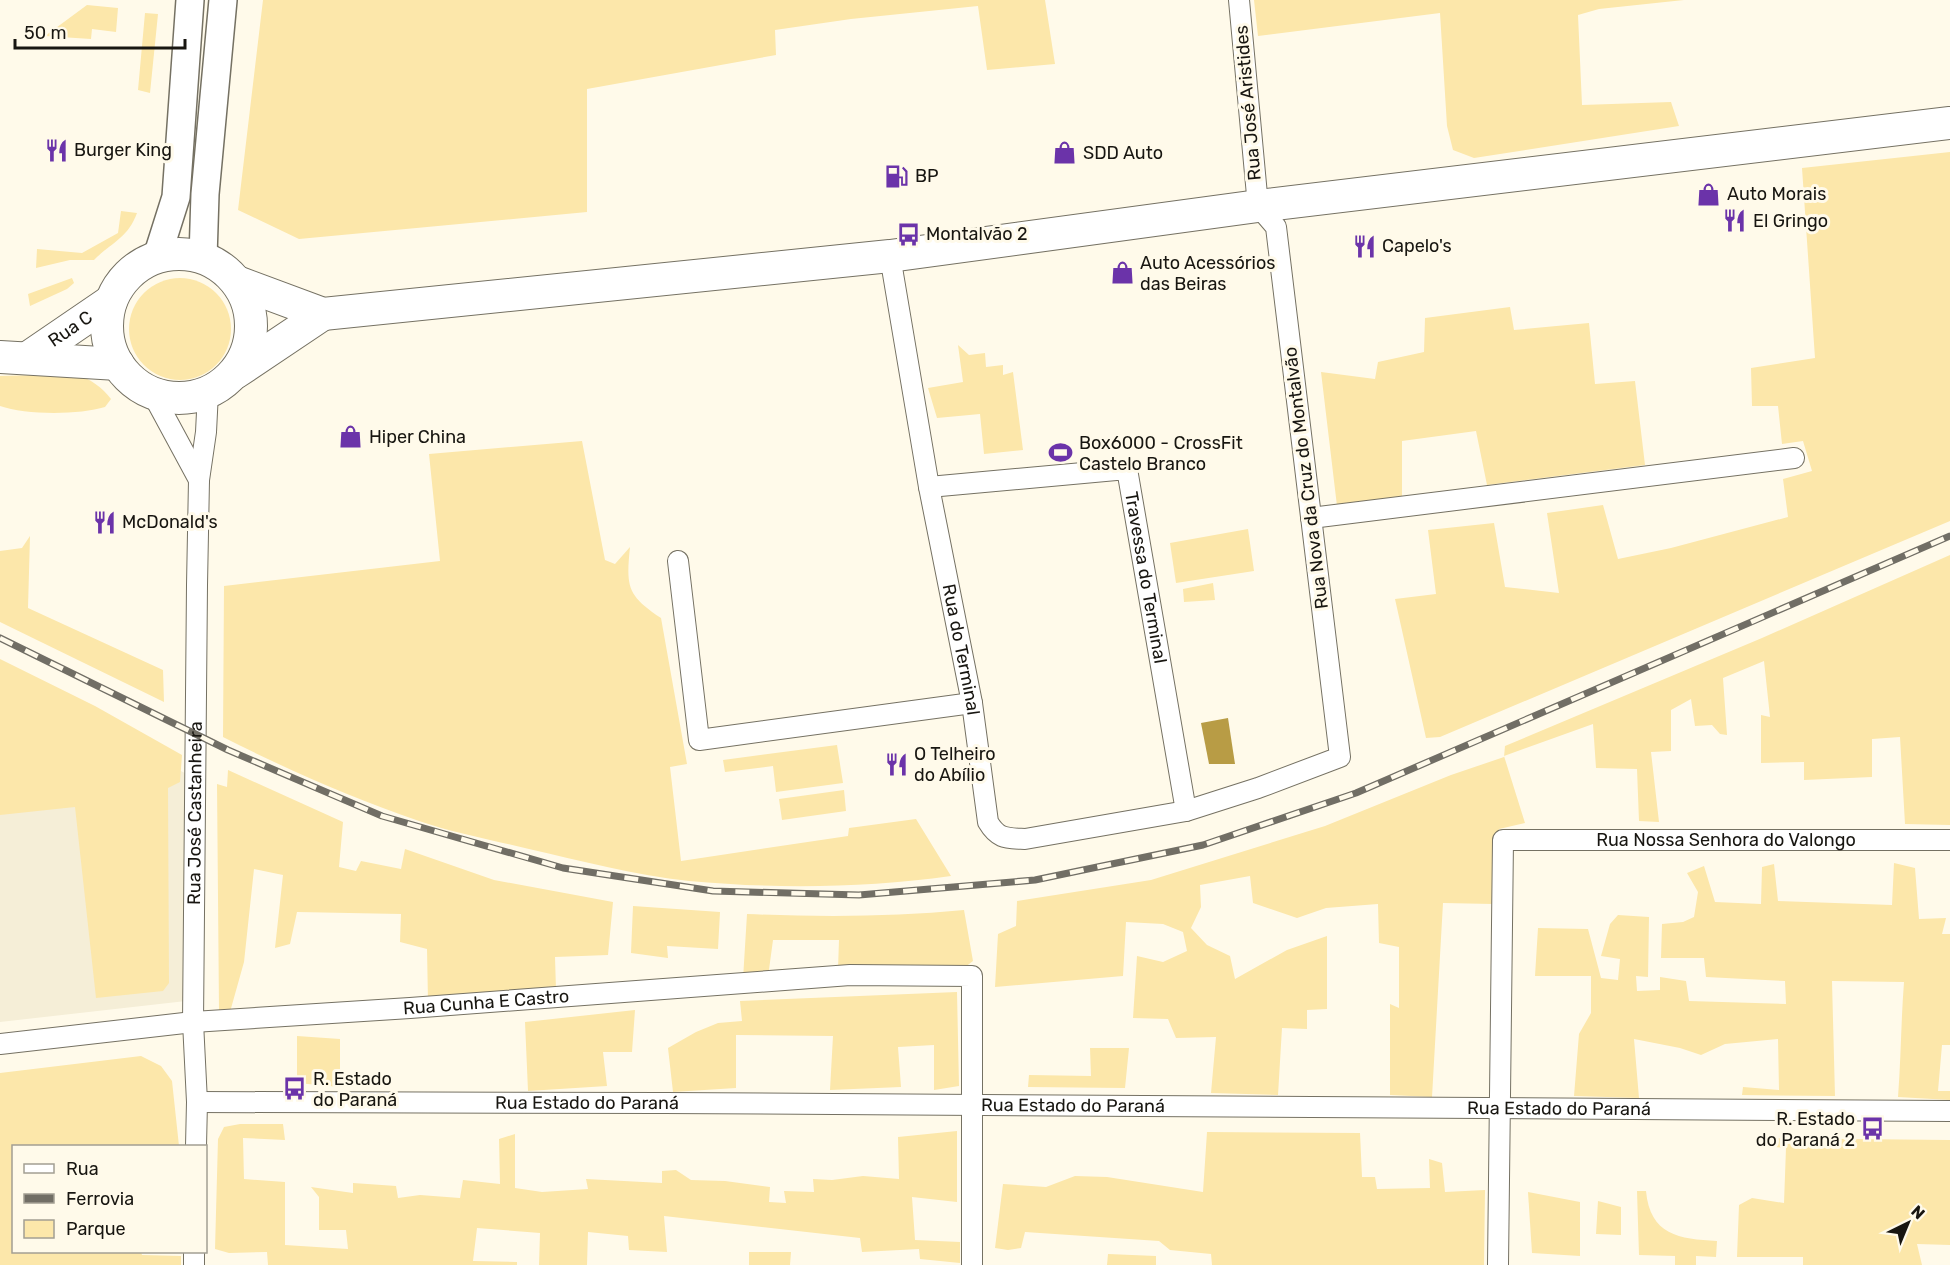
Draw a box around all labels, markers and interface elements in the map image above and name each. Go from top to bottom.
scale bar [15,12,184,50]
text: 50 m [24,22,67,44]
street label: Rua José Aristides [1230,24,1266,182]
restaurant icon: Burger King [43,137,69,163]
place label: Burger King [74,139,172,161]
shop icon: SDD Auto [1052,140,1078,166]
place label: SDD Auto [1083,142,1163,164]
fuel station icon: BP [884,163,910,189]
place label: BP [915,165,939,187]
shop icon: Auto Morais [1696,181,1722,207]
place label: Auto Morais [1727,183,1826,205]
restaurant icon: El Gringo [1722,208,1748,234]
place label: El Gringo [1753,210,1828,232]
bus stop icon: Montalvão 2 [895,221,921,247]
place label: Montalvão 2 [926,223,1028,245]
restaurant icon: Capelo's [1351,233,1377,259]
place label: Capelo's [1382,235,1452,257]
place label: Auto Acessórios das Beiras [1140,252,1275,295]
shop icon: Auto Acessórios das Beiras [1109,260,1135,286]
street label: Rua C [44,306,97,352]
street label: Rua Nova da Cruz do Montalvão [1279,346,1333,610]
shop icon: Hiper China [338,424,364,450]
place label: Hiper China [369,426,466,448]
place label: Box6000 - CrossFit Castelo Branco [1079,432,1243,475]
sports icon: Box6000 - CrossFit Castelo Branco [1048,440,1074,466]
street label: Travessa do Terminal [1120,490,1171,665]
restaurant icon: McDonald's [91,509,117,535]
place label: McDonald's [122,511,218,533]
street label: Rua do Terminal [938,582,985,716]
street label: Rua José Castanheira [183,721,207,905]
place label: O Telheiro do Abílio [914,743,996,786]
restaurant icon: O Telheiro do Abílio [883,751,909,777]
street label: Rua Nossa Senhora do Valongo [1596,829,1856,851]
street label: Rua Cunha E Castro [402,985,570,1019]
place label: R. Estado do Paraná [313,1068,397,1111]
bus stop icon: R. Estado do Paraná [282,1076,308,1102]
street label: Rua Estado do Paraná [495,1092,679,1114]
street label: Rua Estado do Paraná [981,1094,1165,1117]
street label: Rua Estado do Paraná [1467,1097,1651,1120]
place label: R. Estado do Paraná 2 [1756,1108,1855,1151]
bus stop icon: R. Estado do Paraná 2 [1860,1116,1886,1142]
legend [12,1145,207,1253]
text: Rua [66,1158,99,1180]
text: Ferrovia [66,1188,134,1210]
north arrow [1878,1193,1938,1253]
text: N [1907,1202,1929,1223]
text: Parque [66,1218,126,1240]

